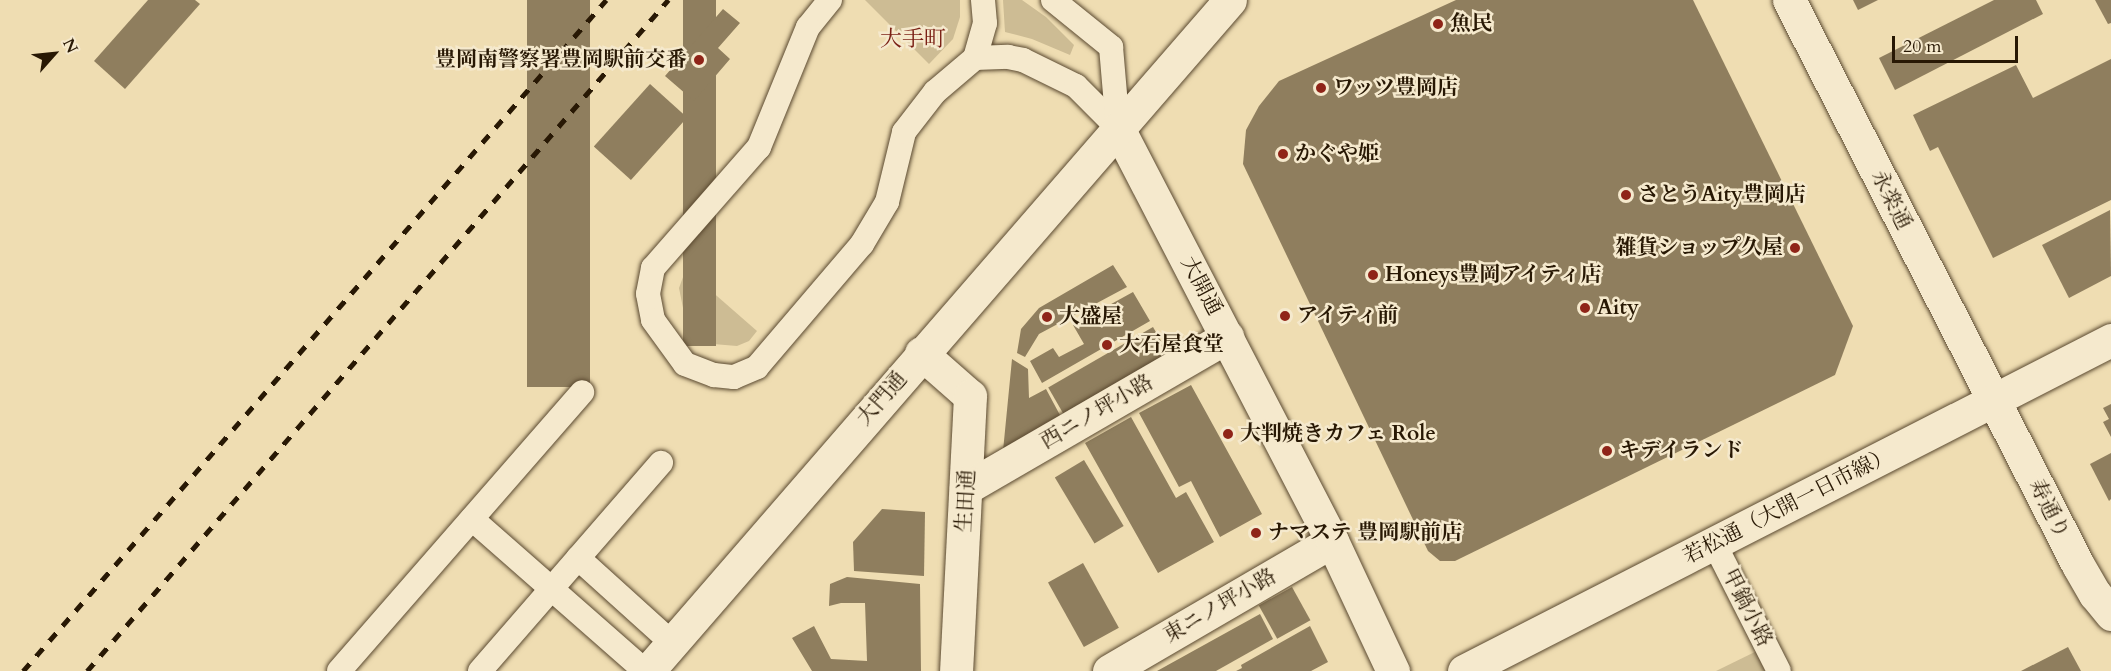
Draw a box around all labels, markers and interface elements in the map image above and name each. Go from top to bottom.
place label: 魚民 [1450,11,1492,37]
marker: 魚民 [1431,17,1445,31]
north arrow [24,24,84,84]
scale bar [1895,24,2021,62]
district label: 大手町 [880,27,946,53]
text: 20 m [1903,34,1942,59]
text: N [57,35,83,57]
place label: 豊岡南警察署豊岡駅前交番 [435,47,687,73]
marker: 豊岡南警察署豊岡駅前交番 [692,53,706,67]
place label: ワッツ豊岡店 [1333,75,1459,101]
marker: ワッツ豊岡店 [1314,81,1328,95]
place label: かぐや姫 [1295,141,1379,167]
marker: かぐや姫 [1276,147,1290,161]
street label: 永楽通 [1865,166,1917,234]
place label: さとうAity豊岡店 [1638,182,1806,208]
marker: さとうAity豊岡店 [1619,188,1633,202]
place label: 雑貨ショップ久屋 [1615,235,1783,261]
marker: 雑貨ショップ久屋 [1788,241,1802,255]
street label: 大開通 [1175,252,1227,320]
place label: Honeys豊岡アイティ店 [1385,262,1605,288]
marker: Honeys豊岡アイティ店 [1366,268,1380,282]
place label: Aity [1597,295,1639,321]
marker: Aity [1578,301,1592,315]
place label: アイティ前 [1297,303,1402,329]
place label: 大盛屋 [1059,304,1122,330]
marker: アイティ前 [1278,309,1292,323]
marker: 大盛屋 [1040,310,1054,324]
place label: 大石屋食堂 [1119,332,1224,358]
marker: 大石屋食堂 [1100,338,1114,352]
street label: 大門通 [852,367,912,431]
street label: 西ニノ坪小路 [1036,370,1158,454]
place label: 大判焼きカフェ Role [1240,421,1437,447]
marker: 大判焼きカフェ Role [1221,427,1235,441]
place label: キデイランド [1619,438,1745,464]
street label: 若松通（大開一日市線） [1679,442,1897,570]
marker: キデイランド [1600,444,1614,458]
street label: 生田通 [952,469,980,533]
street label: 寿通り [2023,475,2075,543]
place label: ナマステ 豊岡駅前店 [1268,520,1463,546]
marker: ナマステ 豊岡駅前店 [1249,526,1263,540]
street label: 東ニノ坪小路 [1159,564,1281,648]
street label: 甲鍋小路 [1717,565,1777,651]

